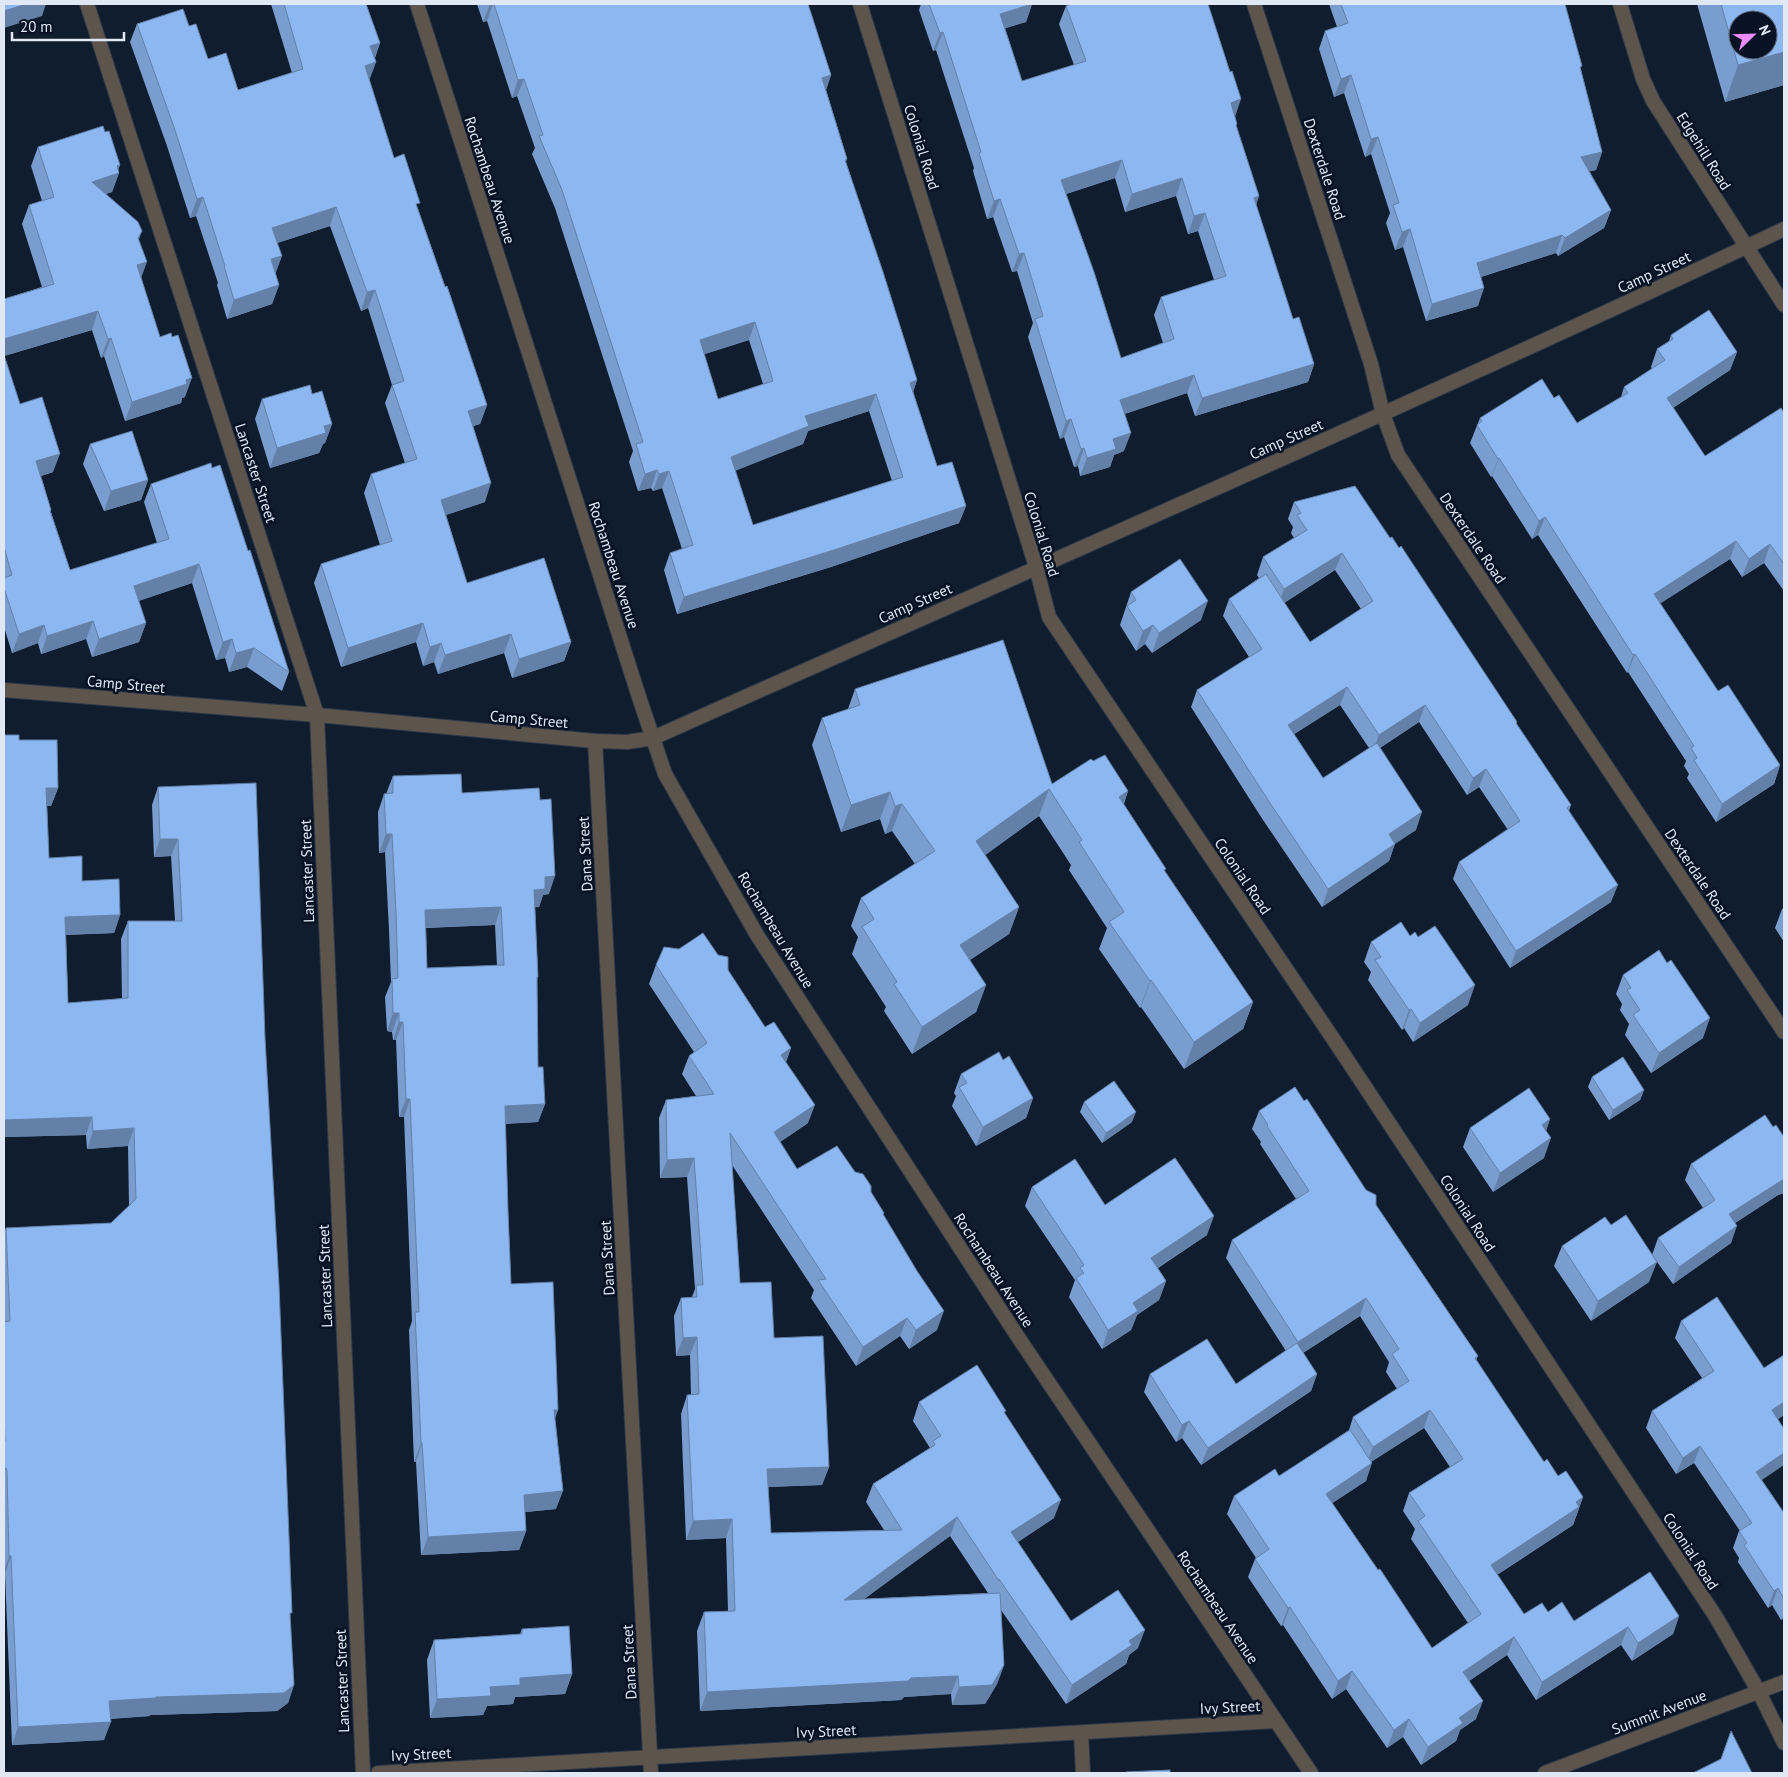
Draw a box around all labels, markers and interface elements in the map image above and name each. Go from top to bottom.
scale bar [12,10,125,42]
north arrow [1728,10,1778,60]
text: 20 m [20,17,53,36]
text: N [1755,22,1775,38]
street label: Colonial Road [900,102,944,192]
street label: Edgehill Road [1672,108,1736,194]
street label: Rochambeau Avenue [460,114,520,246]
street label: Dexterdale Road [1300,116,1350,222]
street label: Camp Street [1614,247,1694,297]
street label: Camp Street [1246,414,1326,464]
street label: Lancaster Street [231,421,281,525]
street label: Colonial Road [1020,489,1064,579]
street label: Dexterdale Road [1436,489,1510,587]
street label: Rochambeau Avenue [584,499,644,631]
street label: Camp Street [875,578,955,628]
street label: Camp Street [86,671,166,697]
street label: Camp Street [489,706,569,732]
street label: Dana Street [574,816,596,892]
street label: Lancaster Street [296,819,318,923]
street label: Dexterdale Road [1661,825,1735,923]
street label: Colonial Road [1210,834,1276,918]
street label: Rochambeau Avenue [734,868,818,992]
street label: Colonial Road [1436,1171,1500,1255]
street label: Rochambeau Avenue [950,1209,1038,1331]
street label: Dana Street [596,1220,618,1296]
street label: Lancaster Street [314,1224,336,1328]
street label: Colonial Road [1659,1509,1723,1593]
street label: Rochambeau Avenue [1173,1547,1263,1667]
street label: Dana Street [618,1624,640,1700]
street label: Lancaster Street [331,1629,353,1733]
street label: Summit Avenue [1609,1685,1709,1739]
street label: Ivy Street [1199,1696,1261,1718]
street label: Ivy Street [795,1720,857,1742]
street label: Ivy Street [390,1743,452,1765]

